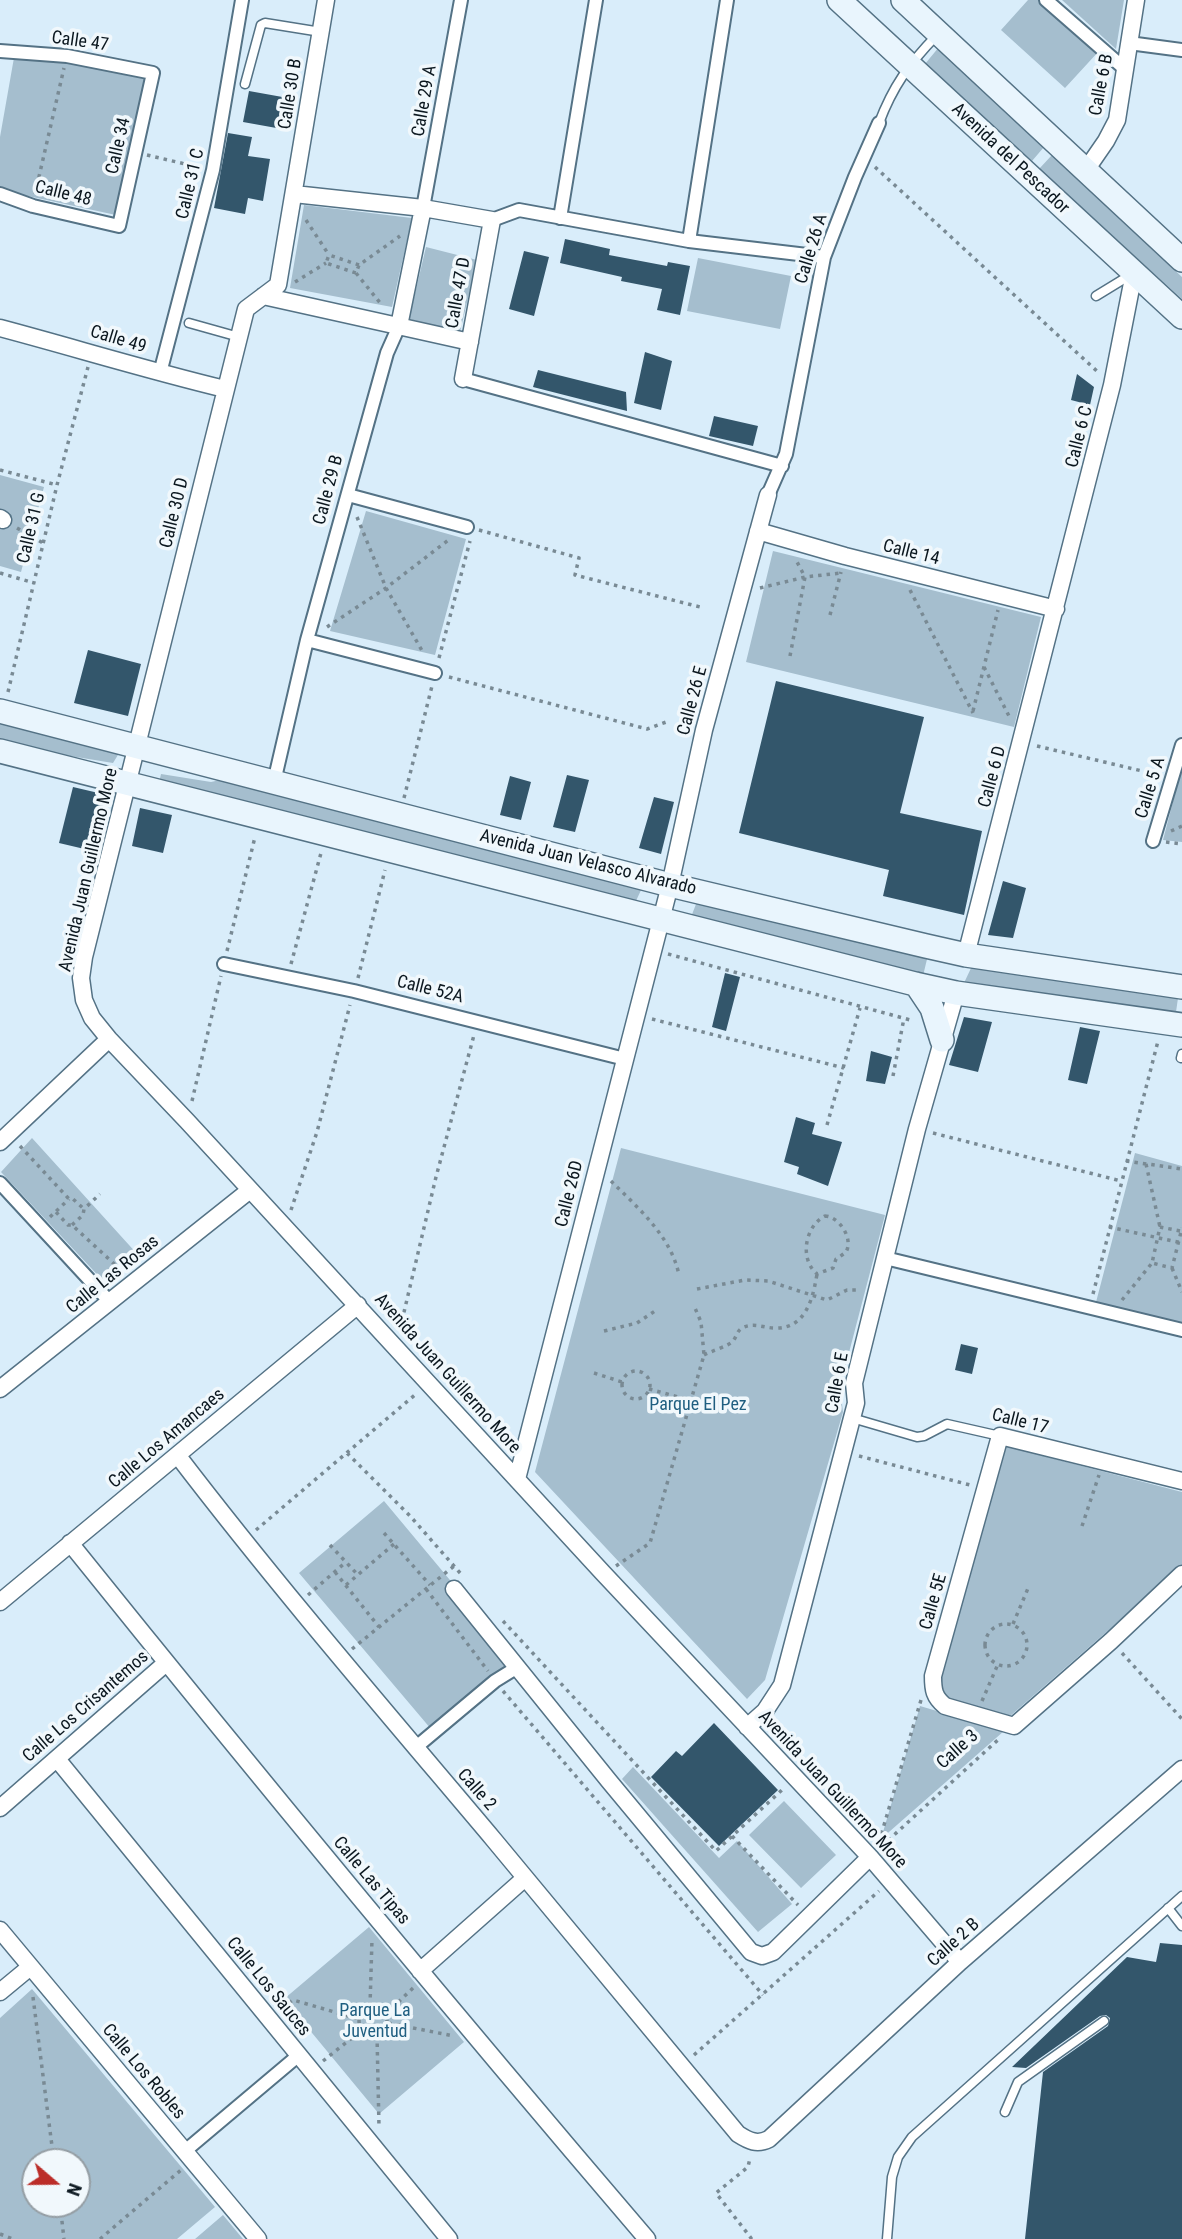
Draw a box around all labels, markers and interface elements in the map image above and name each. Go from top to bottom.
street label: Calle 47 [50,27,110,57]
street label: Calle 6 B [1085,52,1119,118]
street label: Calle 30 B [275,57,307,131]
street label: Calle 29 A [408,64,442,138]
street label: Avenida del Pescador [947,99,1073,219]
street label: Calle 34 [102,116,136,176]
street label: Calle 31 C [172,147,210,221]
street label: Calle 48 [33,177,93,211]
street label: Calle 26 A [791,211,833,287]
street label: Calle 47 D [442,256,476,330]
street label: Calle 49 [87,321,149,359]
street label: Calle 6 C [1062,404,1098,470]
street label: Calle 29 B [309,453,349,527]
street label: Calle 30 D [156,476,194,550]
street label: Calle 31 G [13,490,51,566]
street label: Calle 14 [881,536,941,570]
street label: Calle 26 E [673,664,713,738]
street label: Calle 6 D [974,744,1012,810]
street label: Calle 5 A [1131,755,1171,821]
street label: Avenida Juan Guillermo More [55,766,123,974]
street label: Avenida Juan Velasco Alvarado [478,826,698,900]
street label: Calle 52A [394,971,466,1009]
street label: Calle 26D [551,1159,589,1229]
street label: Calle Las Rosas [62,1231,164,1319]
street label: Avenida Juan Guillermo More [369,1289,525,1459]
street label: Calle 6 E [822,1351,854,1415]
street label: Calle Los Amancaes [105,1384,229,1494]
park label: Parque El Pez [649,1394,747,1416]
street label: Calle 17 [990,1405,1050,1439]
street label: Calle 5E [916,1571,952,1633]
street label: Calle Los Crisantemos [19,1647,153,1767]
street label: Avenida Juan Guillermo More [753,1707,911,1873]
street label: Calle 3 [933,1726,983,1774]
street label: Calle 2 [452,1765,500,1815]
street label: Calle Las Tipas [328,1833,414,1929]
street label: Calle 2 B [924,1914,984,1972]
street label: Calle Los Sauces [221,1933,315,2041]
park label: Parque La Juventud [339,2000,411,2042]
street label: Calle Los Robles [97,2020,189,2124]
north arrow [21,2148,91,2218]
text: N [62,2180,87,2199]

